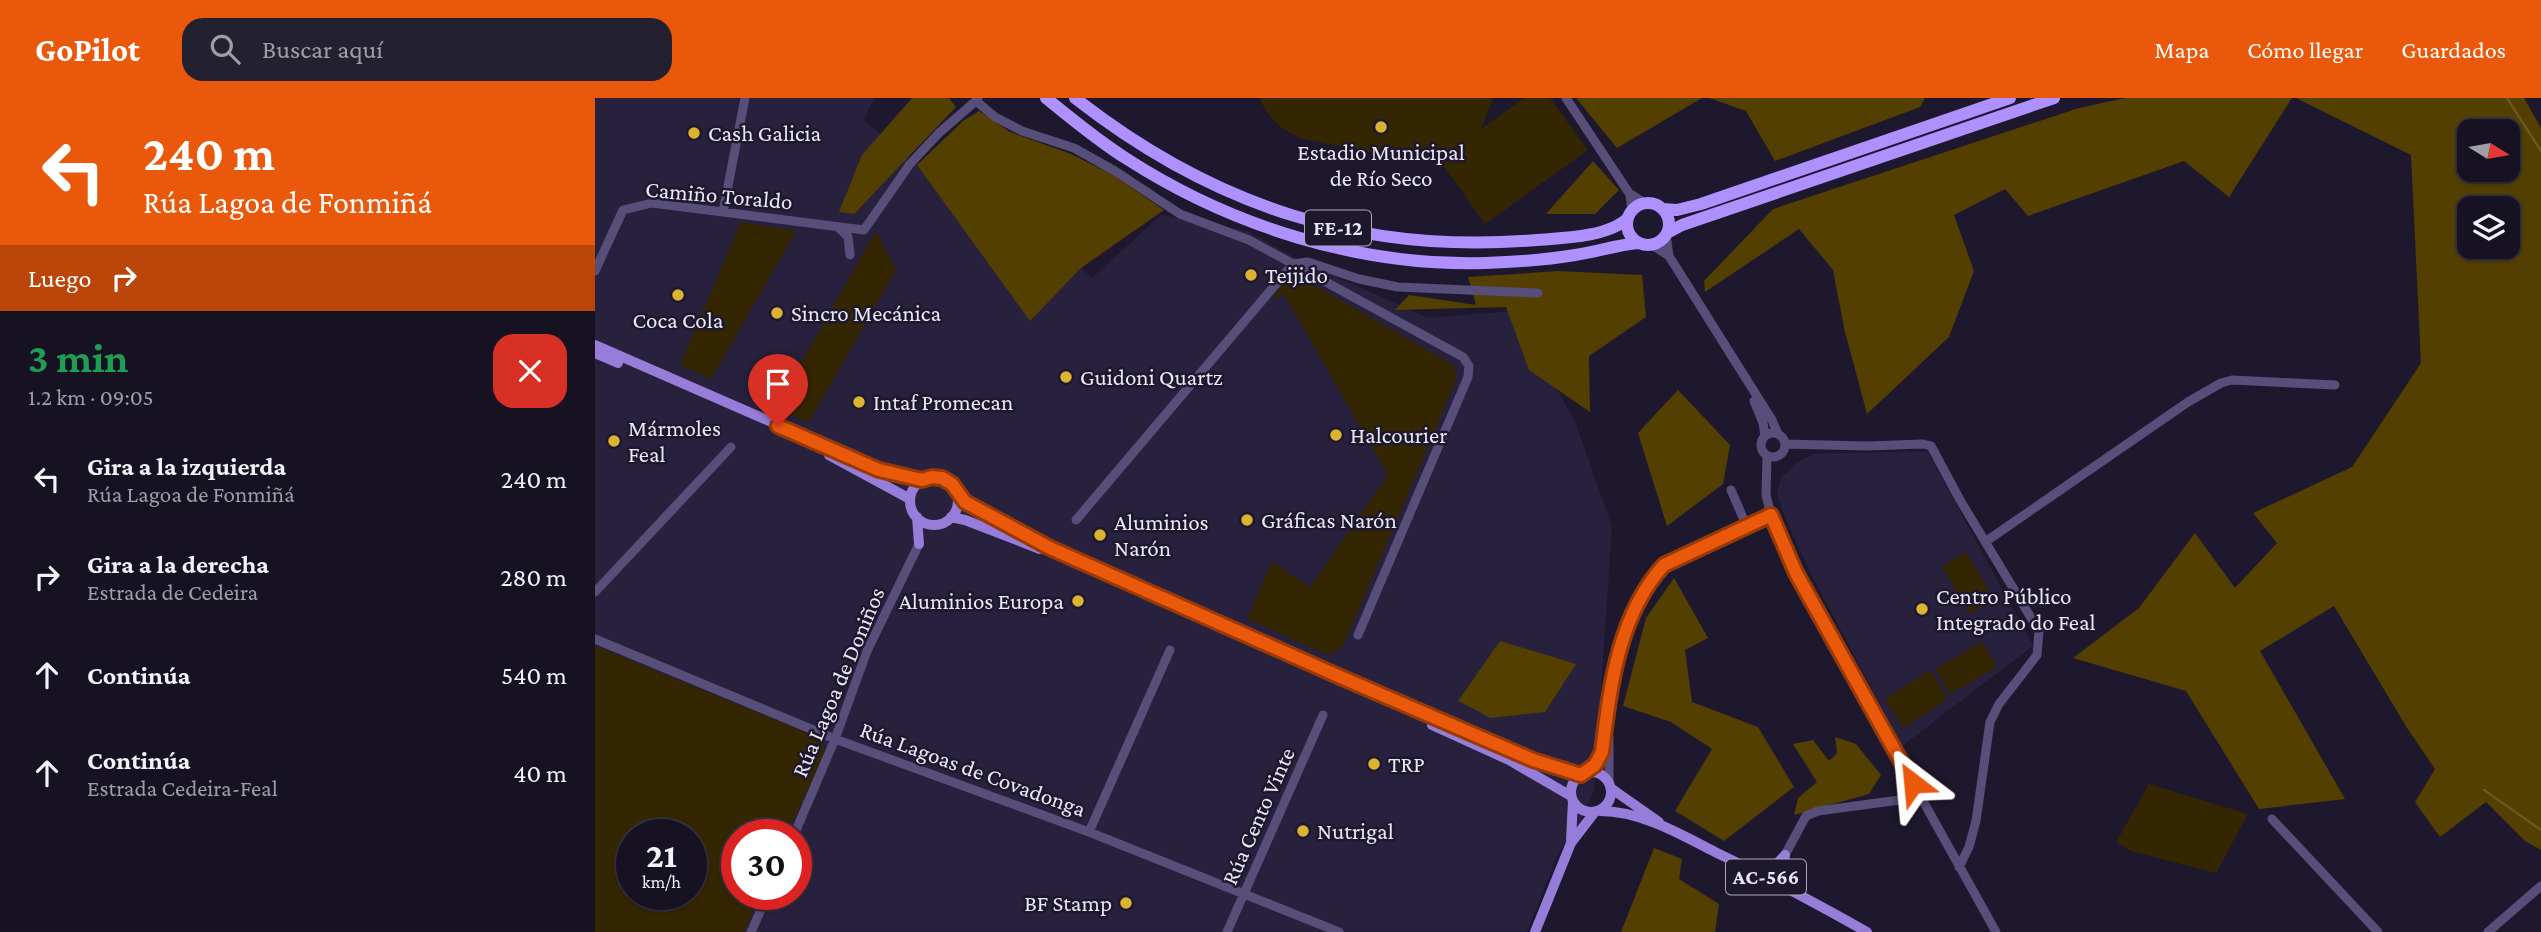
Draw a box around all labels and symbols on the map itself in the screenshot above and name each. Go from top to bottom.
marker: Estadio Municipal de Río Seco [1373,119,1389,135]
north arrow [2457,119,2520,182]
place label: Cash Galicia [708,120,822,146]
marker: Cash Galicia [686,125,702,141]
place label: Estadio Municipal de Río Seco [1297,139,1465,191]
street label: Camiño Toraldo [644,176,794,214]
road number: FE-12 [1305,211,1371,246]
place label: Teijido [1265,262,1328,288]
marker: Teijido [1243,267,1259,283]
marker: Coca Cola [670,287,686,303]
place label: Sincro Mecánica [791,300,941,326]
marker: Sincro Mecánica [769,305,785,321]
place label: Coca Cola [633,307,724,333]
pin [748,354,808,426]
place label: Guidoni Quartz [1080,364,1223,390]
marker: Guidoni Quartz [1058,369,1074,385]
place label: Intaf Promecan [873,389,1013,415]
marker: Intaf Promecan [851,394,867,410]
place label: Mármoles Feal [628,415,721,467]
place label: Halcourier [1350,422,1447,448]
marker: Halcourier [1328,427,1344,443]
marker: Mármoles Feal [606,433,622,449]
place label: Gráficas Narón [1261,507,1397,533]
place label: Aluminios Narón [1114,509,1209,561]
marker: Gráficas Narón [1239,512,1255,528]
marker: Aluminios Narón [1092,527,1108,543]
street label: Rúa Lagoa de Doniños [786,583,890,781]
place label: Centro Público Integrado do Feal [1936,583,2096,635]
place label: Aluminios Europa [899,588,1064,614]
marker: Aluminios Europa [1070,593,1086,609]
marker: Centro Público Integrado do Feal [1914,601,1930,617]
street label: Rúa Lagoas de Covadonga [857,716,1090,822]
street label: Rúa Cento Vinte [1216,743,1300,889]
position arrow [1876,746,1950,820]
place label: TRP [1388,751,1425,777]
marker: TRP [1366,756,1382,772]
place label: Nutrigal [1317,818,1394,844]
speed limit sign: 30 [721,819,812,910]
marker: Nutrigal [1295,823,1311,839]
road number: AC-566 [1726,860,1806,894]
place label: BF Stamp [1024,890,1112,916]
marker: BF Stamp [1118,895,1134,911]

